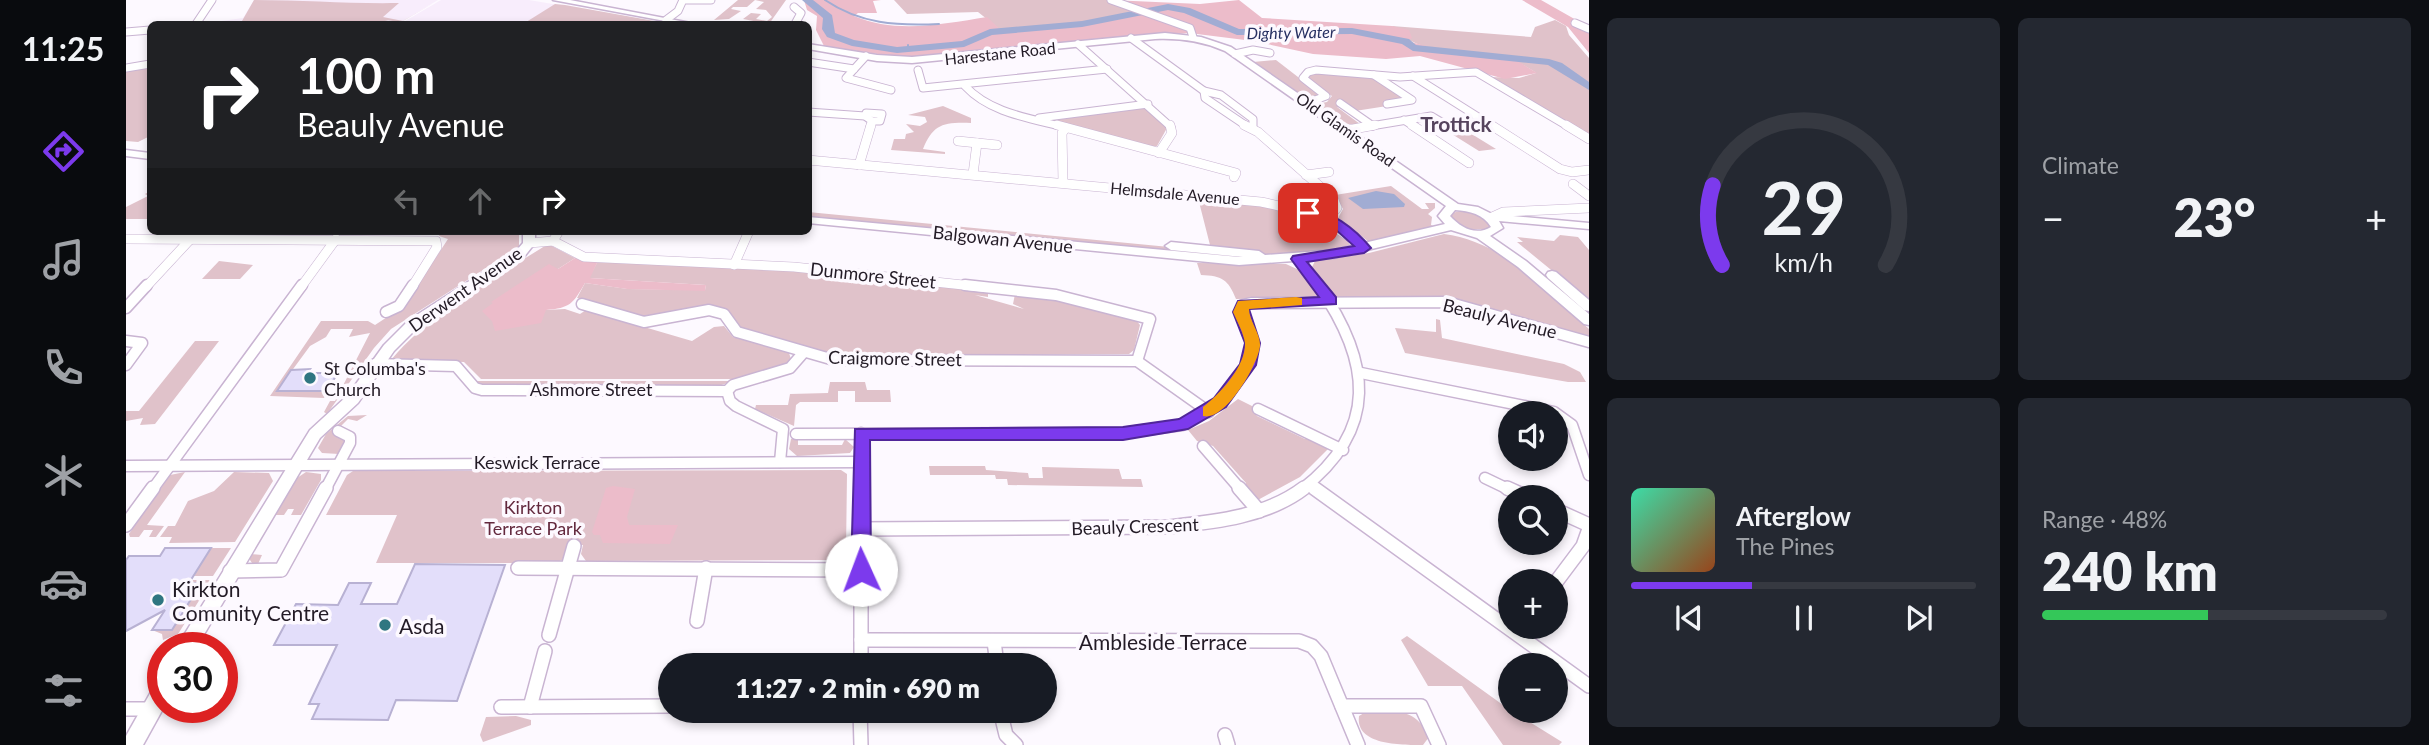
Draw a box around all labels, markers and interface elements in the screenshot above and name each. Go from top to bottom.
water label: Dighty Water [1246,22,1336,42]
text: 11:25 [22,29,104,68]
street label: Harestane Road [944,38,1056,68]
text: 100 m [297,46,435,104]
icon: right [182,49,273,140]
street label: Old Glamis Road [1293,88,1399,170]
text: Beauly Avenue [297,105,504,144]
district label: Trottick [1420,111,1493,136]
icon: directions [39,127,88,176]
text: Climate [2042,151,2119,179]
text: 29 [1761,163,1846,251]
street label: Helmsdale Avenue [1109,178,1241,208]
icon: left [388,182,426,220]
icon: ahead [461,182,499,220]
icon: right [534,182,572,220]
pin [1278,183,1338,243]
text: 23° [2174,186,2255,248]
icon: arrive [1289,194,1327,232]
text: − [2042,195,2064,241]
text: + [2365,195,2387,241]
street label: Balgowan Avenue [932,221,1074,257]
icon: music [39,235,88,284]
street label: Derwent Avenue [404,242,526,336]
text: km/h [1774,247,1833,277]
street label: Dunmore Street [809,257,938,293]
street label: Beauly Avenue [1441,293,1559,343]
icon: phone [39,343,88,392]
street label: Craigmore Street [828,346,963,370]
place label: St Columba's Church [324,357,426,400]
marker: St Columba's Church [302,370,318,386]
street label: Ashmore Street [530,378,653,400]
map controls [1498,401,1568,723]
button: sound [1498,401,1568,471]
icon: climate [39,451,88,500]
street label: Keswick Terrace [474,451,600,473]
button: search [1498,485,1568,555]
park label: Kirkton Terrace Park [484,496,583,539]
text: Afterglow [1736,500,1851,532]
text: Range · 48% [2042,505,2167,533]
street label: Beauly Crescent [1071,513,1200,539]
text: The Pines [1736,532,1834,560]
position arrow [824,533,898,607]
text: 240 km [2042,540,2218,602]
icon: car [39,559,88,608]
button: + [1498,569,1568,639]
place label: Kirkton Comunity Centre [172,576,329,625]
marker: Kirkton Comunity Centre [150,592,166,608]
icon: previous [1670,599,1708,637]
icon: pause [1785,599,1823,637]
icon: next [1900,599,1938,637]
place label: Asda [399,613,445,638]
marker: Asda [377,617,393,633]
street label: Ambleside Terrace [1079,629,1247,654]
speed limit sign: 30 [147,632,238,723]
button: − [1498,653,1568,723]
icon: filters [39,666,88,715]
text: 11:27 · 2 min · 690 m [735,672,980,704]

